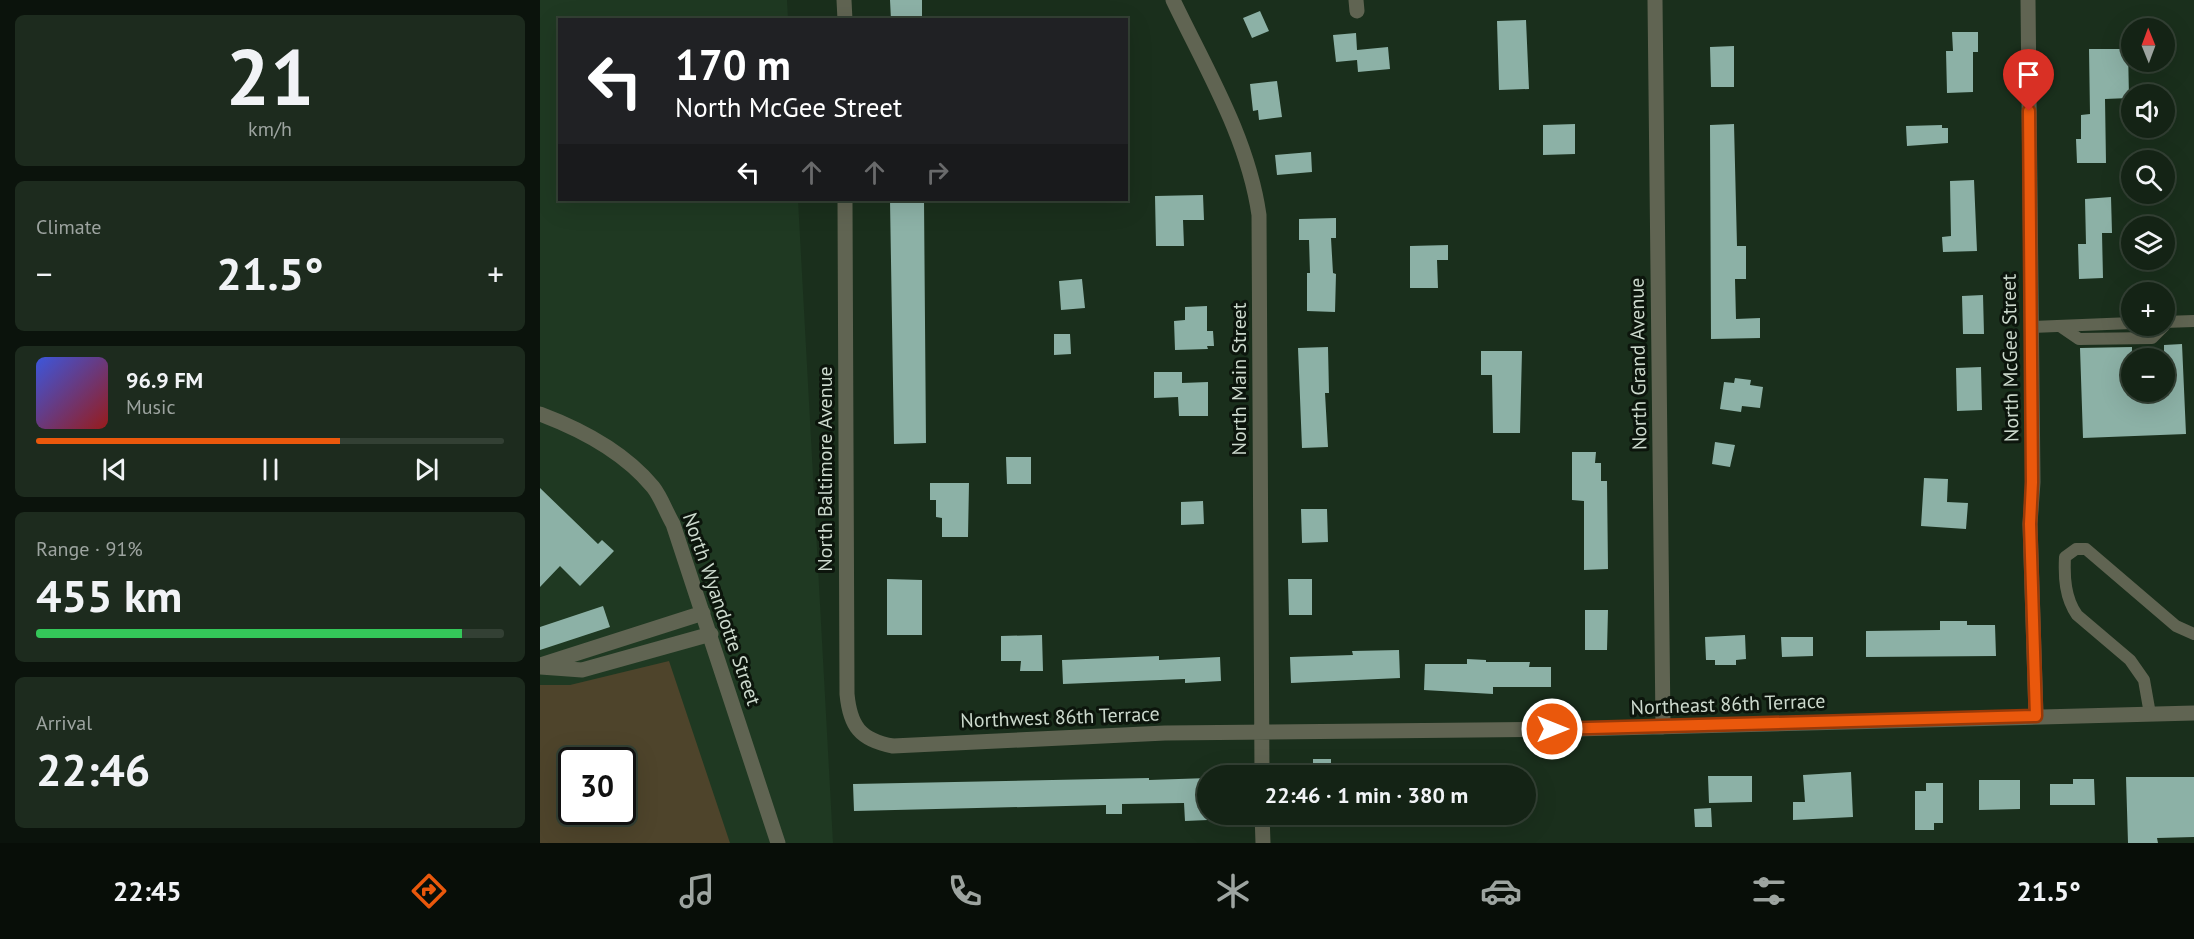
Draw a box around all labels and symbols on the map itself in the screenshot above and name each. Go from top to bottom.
north arrow [2121,18,2175,72]
pin [2003,49,2054,111]
street label: North McGee Street [1996,273,2024,442]
street label: North Grand Avenue [1623,278,1653,450]
street label: North Main Street [1226,302,1252,456]
street label: North Baltimore Avenue [812,366,838,572]
street label: North Wyandotte Street [677,509,767,709]
street label: Northeast 86th Terrace [1630,688,1826,720]
position arrow [1520,697,1584,761]
street label: Northwest 86th Terrace [960,701,1160,733]
speed limit sign: 30 [558,747,636,825]

